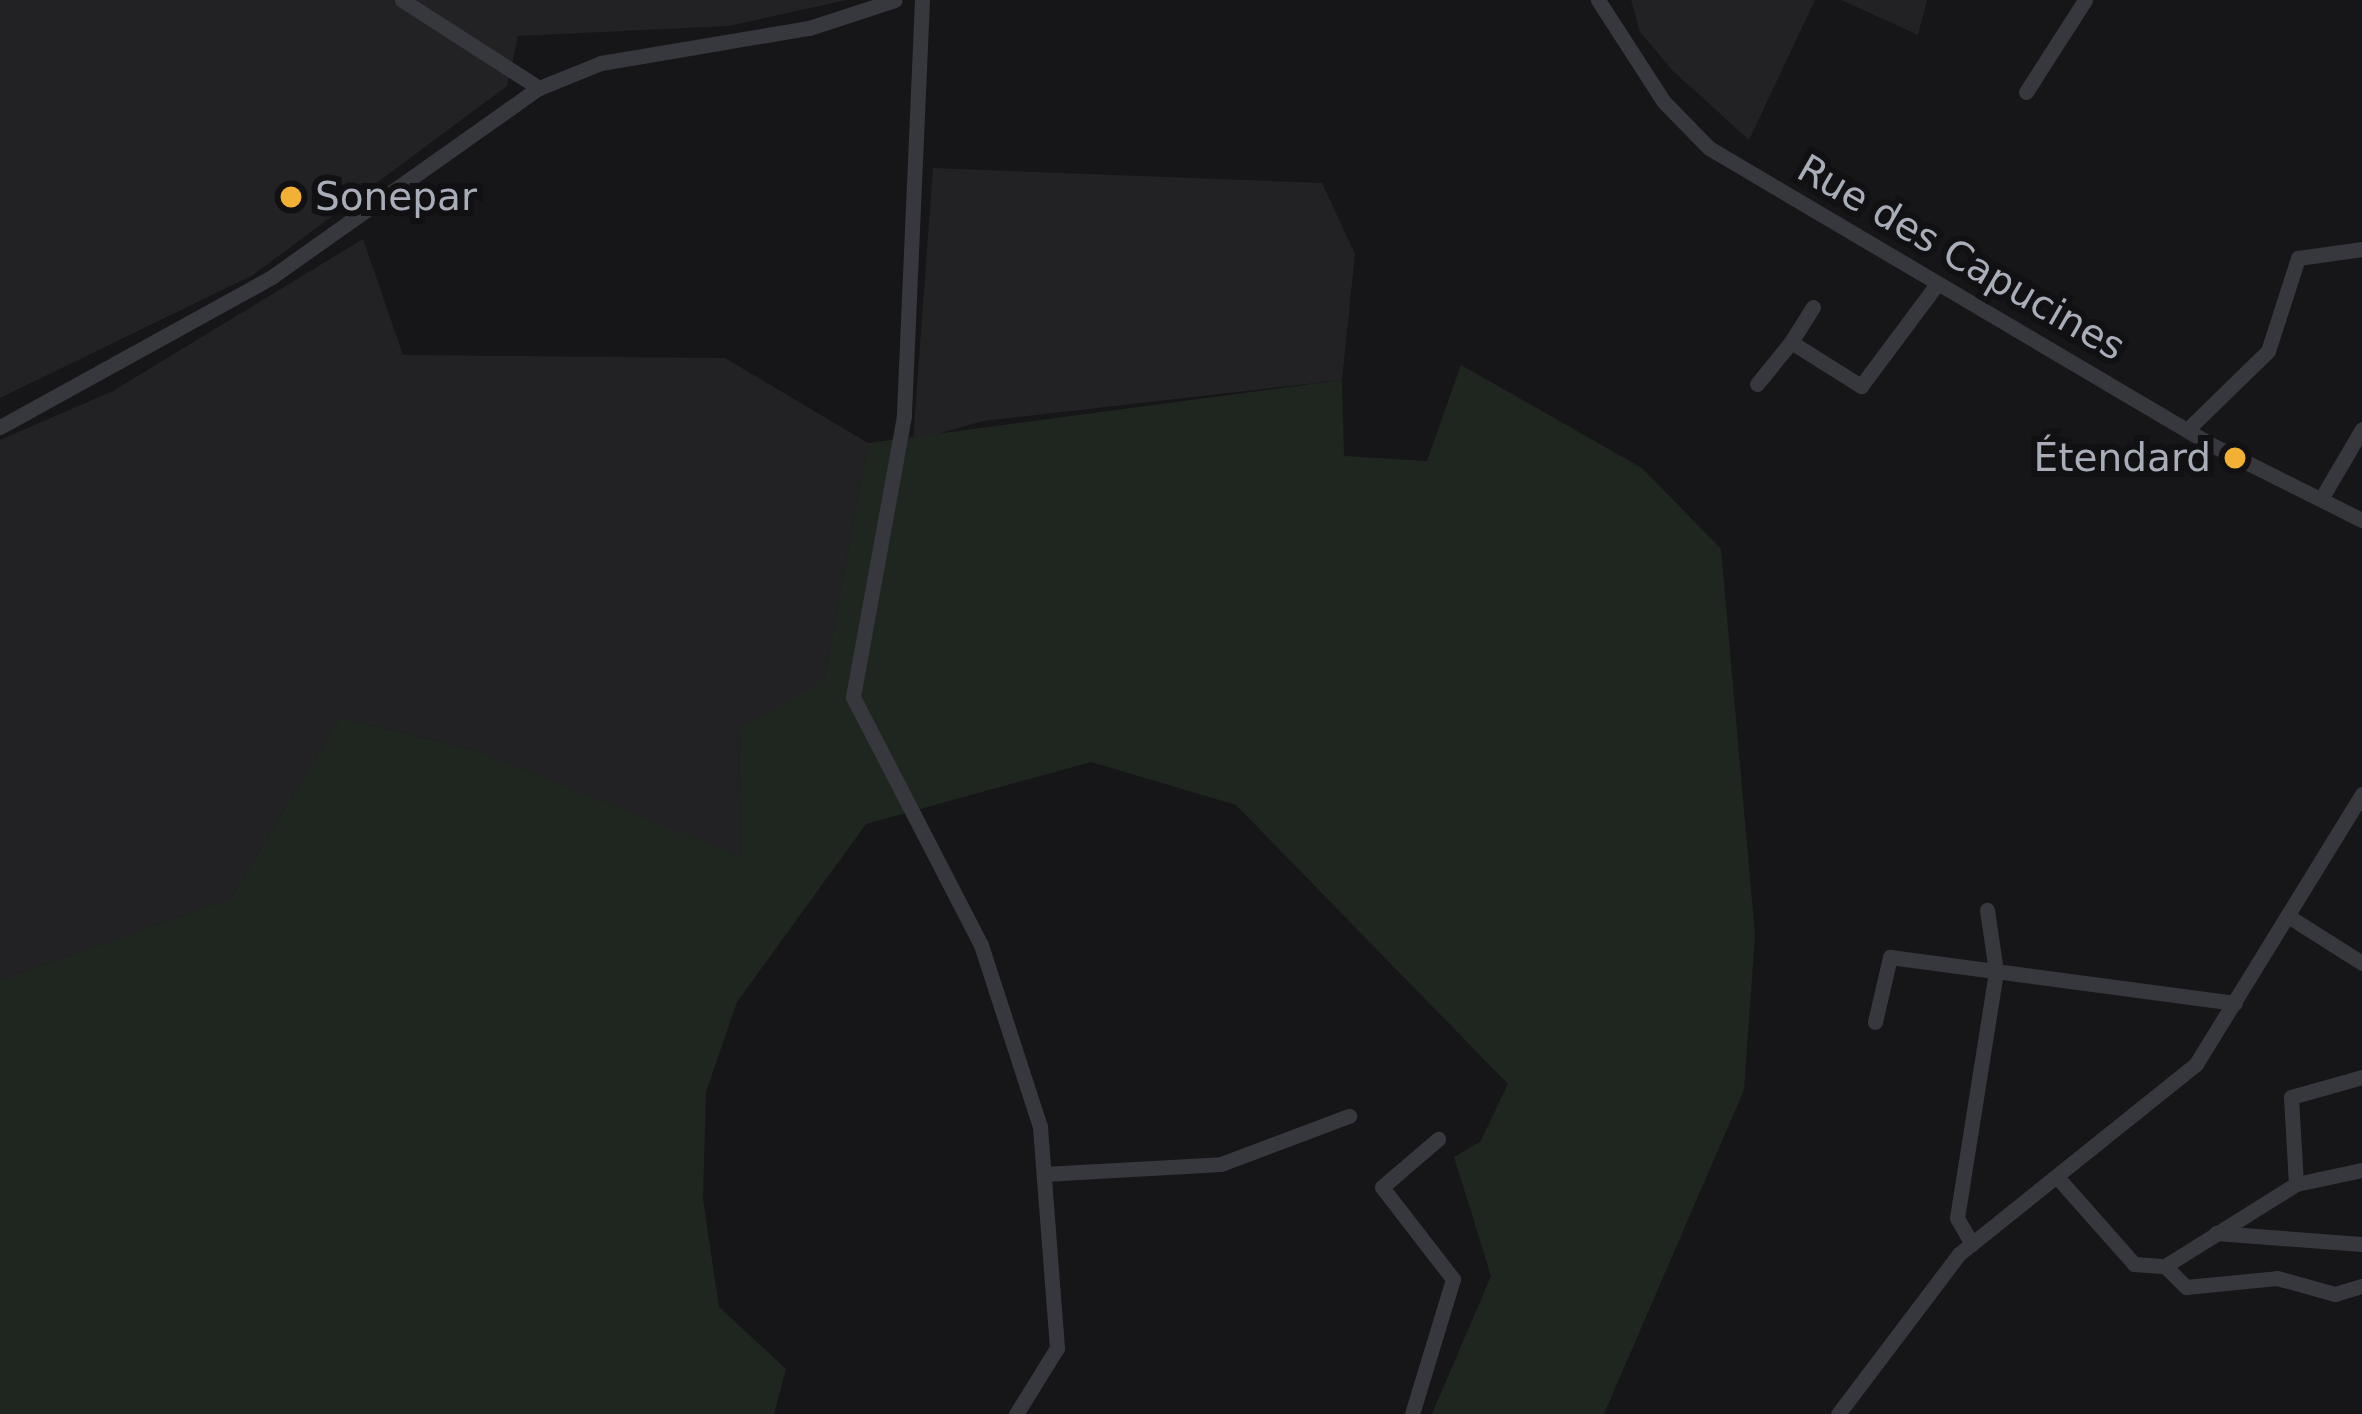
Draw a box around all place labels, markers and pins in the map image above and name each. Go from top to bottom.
place label: Sonepar [315,174,477,220]
marker: Sonepar [278,184,304,210]
place label: Étendard [2034,435,2211,481]
marker: Étendard [2222,445,2248,471]

